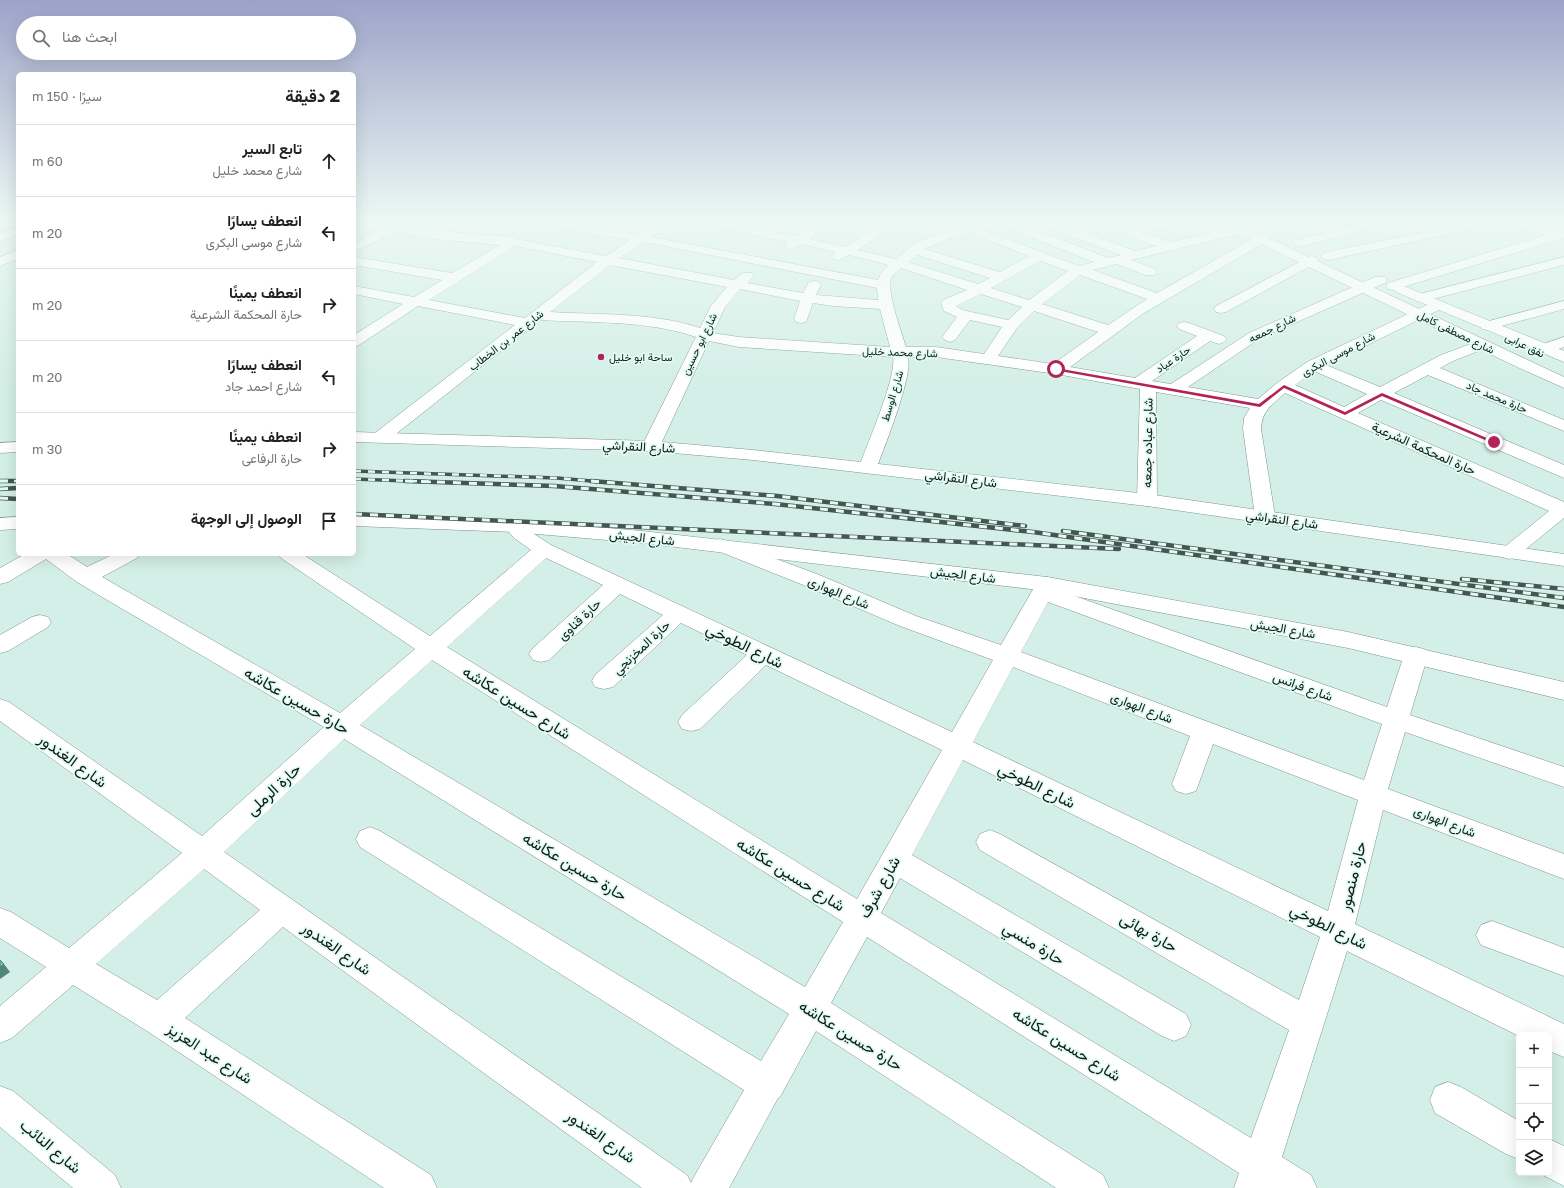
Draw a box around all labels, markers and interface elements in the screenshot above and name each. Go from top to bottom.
search box [16,16,356,60]
icon: search [30,27,52,49]
text: ابحث هنا [62,27,117,45]
text: 2 دقيقة [285,85,340,106]
text: سيرًا · 150 m [32,88,102,104]
text: تابع السير [242,139,302,157]
icon: ahead [318,150,340,172]
text: 60 m [32,153,63,169]
text: شارع محمد خليل [212,162,302,178]
text: انعطف يسارًا [227,211,302,229]
icon: left [318,222,340,244]
text: 20 m [32,225,62,241]
text: شارع موسى البكرى [206,234,302,250]
text: انعطف يمينًا [229,283,302,301]
icon: right [318,294,340,316]
text: 20 m [32,297,62,313]
text: حارة المحكمة الشرعية [190,306,302,322]
street label: شارع عمر بن الخطاب [466,306,547,374]
street label: شارع مصطفى كامل [1415,307,1497,358]
street label: شارع ابو حسين [678,310,721,378]
street label: شارع جمعه [1246,310,1299,346]
street label: شارع موسى البكرى [1299,329,1378,380]
street label: نفق عرابى [1503,329,1547,361]
street label: حارة عياد [1153,342,1193,376]
street label: شارع محمد خليل [862,344,938,361]
place label: ساحة ابو خليل [609,350,673,364]
marker: ساحة ابو خليل [596,352,606,362]
text: انعطف يسارًا [227,355,302,373]
route start [1047,360,1065,378]
icon: left [318,366,340,388]
text: 20 m [32,369,62,385]
street label: شارع الوسط [878,369,907,423]
text: شارع احمد جاد [225,378,302,394]
street label: حارة محمد جاد [1464,378,1530,416]
street label: شارع عباده جمعه [1138,398,1158,488]
street label: حارة المحكمة الشرعية [1369,418,1479,479]
text: انعطف يمينًا [229,427,302,445]
route end [1485,433,1503,451]
street label: شارع النقراشي [602,436,676,459]
icon: right [318,438,340,460]
text: 30 m [32,441,62,457]
text: حارة الرفاعى [242,450,302,466]
street label: شارع النقراشي [924,466,998,493]
street label: شارع النقراشي [1244,506,1319,535]
text: الوصول إلى الوجهة [191,509,302,527]
icon: arrive [318,510,340,532]
street label: شارع الجيش [608,526,676,550]
street label: شارع الجيش [929,562,997,588]
street label: شارع الهوارى [805,572,872,614]
street label: حارة قناوى [554,595,605,644]
street label: شارع الجيش [1249,614,1317,644]
street label: حارة المخزنجي [609,616,675,680]
street label: شارع الطوخي [701,618,787,676]
street label: شارع حسين عكاشه [458,661,575,745]
street label: حارة حسين عكاشه [240,662,353,739]
street label: شارع فرانس [1270,668,1335,706]
street label: شارع الهوارى [1108,688,1175,728]
street label: شارع الغندور [33,728,111,793]
street label: حارة الرملى [241,758,306,820]
street label: شارع الطوخي [993,758,1079,816]
street label: شارع الهوارى [1411,802,1478,842]
street label: حارة حسين عكاشه [519,827,631,906]
street label: شارع حسين عكاشه [732,833,849,917]
street label: حارة منصور [1333,839,1371,914]
street label: شارع شرف [854,853,906,922]
street label: شارع الطوخي [1285,899,1371,957]
street label: حارة بهائى [1116,908,1181,957]
street label: شارع الغندور [296,916,376,981]
street label: حارة منسي [997,917,1069,973]
street label: حارة حسين عكاشه [795,995,907,1076]
street label: شارع حسين عكاشه [1008,1003,1125,1087]
street label: شارع عبد العزيز [162,1017,257,1090]
map controls [1516,1032,1552,1176]
button: + [1516,1032,1552,1068]
button: − [1516,1068,1552,1104]
street label: شارع الغندور [560,1104,640,1169]
button: locate [1516,1104,1552,1140]
street label: شارع النائب [15,1115,86,1179]
button: layers [1516,1140,1552,1176]

